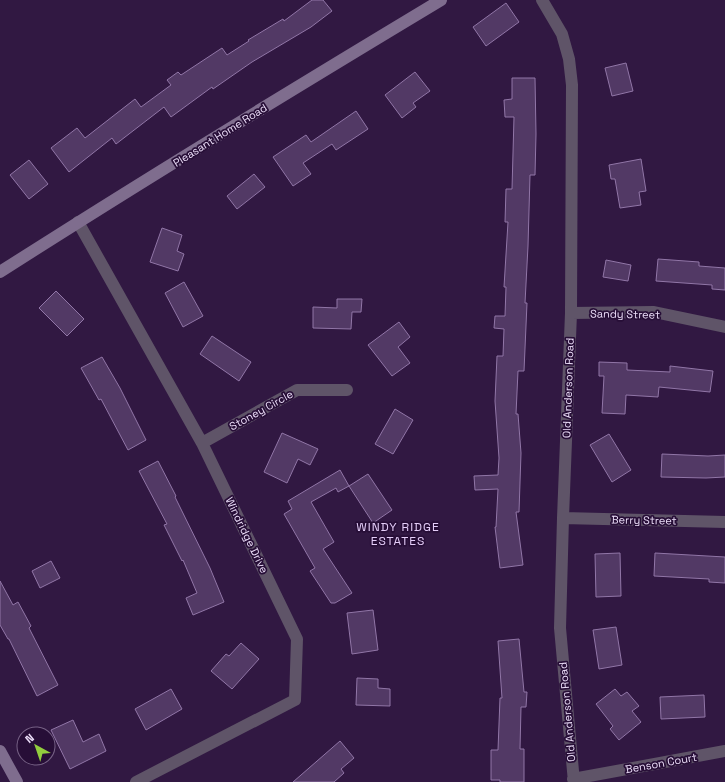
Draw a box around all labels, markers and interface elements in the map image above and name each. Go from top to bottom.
street label: Pleasant Home Road [170,100,270,170]
street label: Sandy Street [590,306,660,322]
street label: Old Anderson Road [559,338,577,438]
street label: Stoney Circle [227,387,295,433]
street label: Windridge Drive [223,495,271,575]
street label: Berry Street [611,512,677,528]
district label: WINDY RIDGE ESTATES [356,519,440,549]
street label: Old Anderson Road [556,661,578,763]
north arrow [16,726,56,766]
text: N [22,731,37,746]
street label: Benson Court [624,750,698,776]

